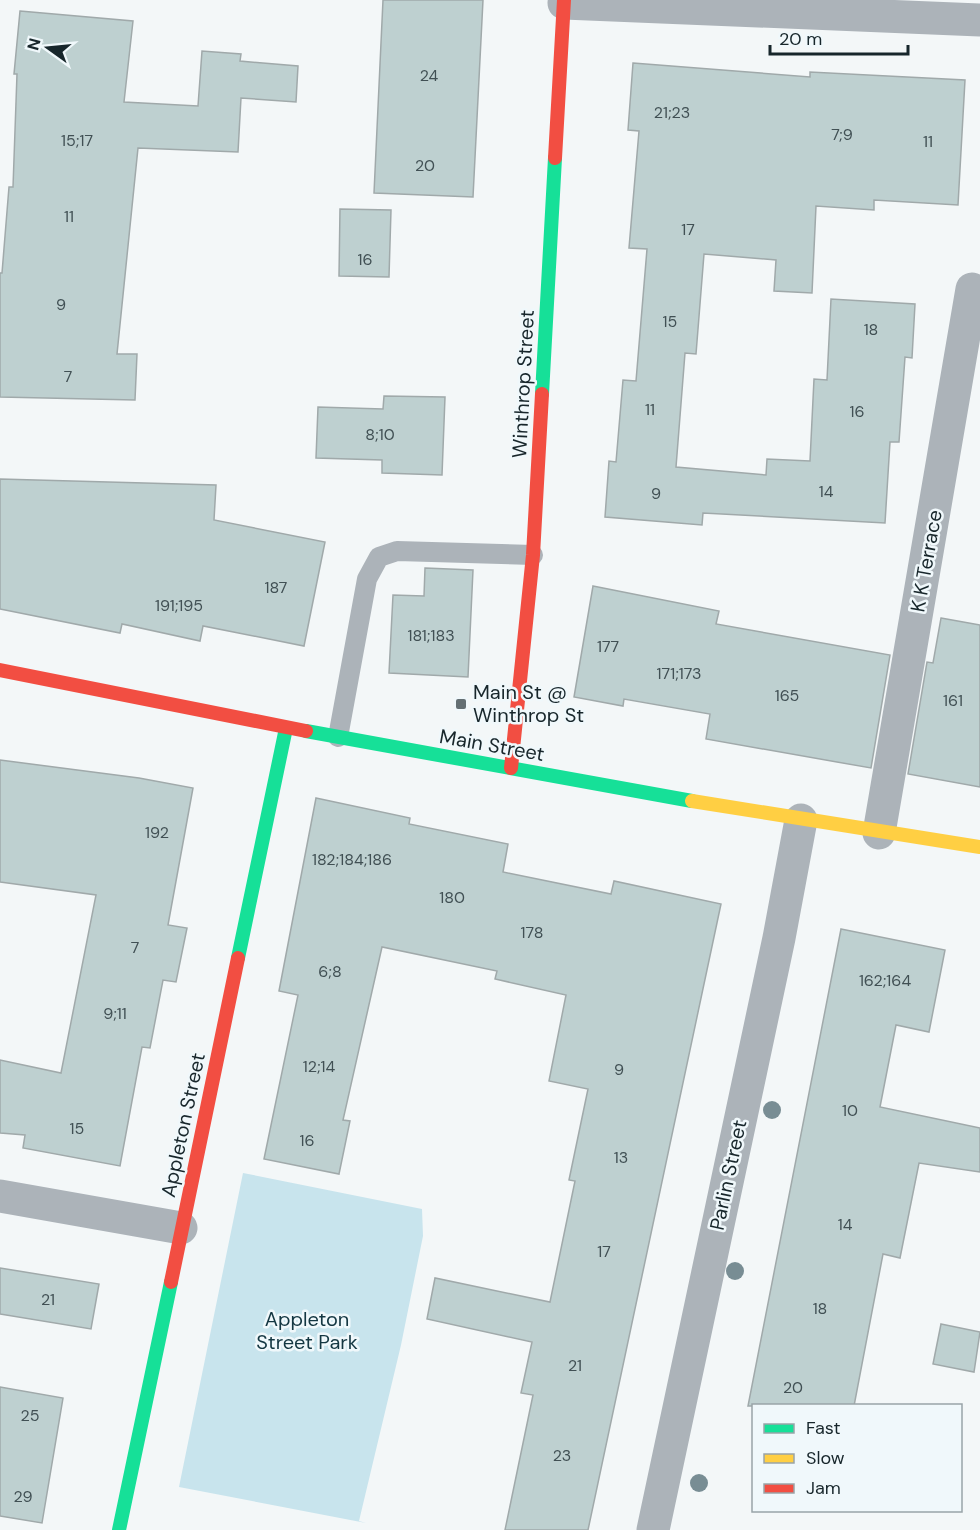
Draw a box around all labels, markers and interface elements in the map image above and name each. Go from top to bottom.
north arrow [18,18,78,78]
scale bar [770,18,908,56]
text: 20 m [779,27,822,51]
text: N [22,36,46,53]
house number: 24 [420,65,439,86]
house number: 21;23 [654,102,690,123]
house number: 7;9 [831,124,853,145]
house number: 15;17 [61,130,93,151]
house number: 11 [923,131,933,152]
house number: 20 [415,155,435,176]
house number: 11 [64,206,74,227]
house number: 17 [681,219,695,240]
house number: 16 [357,249,373,270]
house number: 9 [56,294,66,315]
street label: Winthrop Street [506,309,540,459]
house number: 15 [663,311,677,332]
house number: 18 [864,319,878,340]
house number: 7 [64,366,72,387]
house number: 11 [645,399,655,420]
house number: 16 [849,401,865,422]
house number: 8;10 [365,424,395,445]
house number: 14 [819,481,834,502]
house number: 9 [651,483,661,504]
street label: K K Terrace [904,508,948,614]
house number: 187 [265,577,287,598]
house number: 191;195 [155,595,203,616]
house number: 181;183 [407,625,455,646]
house number: 177 [597,636,619,657]
house number: 171;173 [657,663,701,684]
place label: Main St @ Winthrop St [473,679,584,728]
house number: 165 [775,685,799,706]
house number: 161 [943,690,963,711]
marker: Main St @ Winthrop St [454,697,468,711]
street label: Main Street [438,723,547,767]
house number: 192 [145,822,169,843]
house number: 182;184;186 [312,849,392,870]
house number: 180 [439,887,465,908]
house number: 178 [521,922,544,943]
house number: 7 [131,937,139,958]
house number: 6;8 [318,961,342,982]
house number: 162;164 [859,970,911,991]
house number: 9;11 [103,1003,127,1024]
street label: Appleton Street [155,1050,211,1199]
house number: 12;14 [303,1056,336,1077]
house number: 9 [614,1059,624,1080]
house number: 10 [842,1100,858,1121]
street label: Parlin Street [704,1117,752,1233]
house number: 15 [70,1118,84,1139]
house number: 16 [299,1130,315,1151]
house number: 13 [614,1147,628,1168]
house number: 14 [838,1214,853,1235]
house number: 17 [597,1241,611,1262]
house number: 21 [41,1289,55,1310]
house number: 18 [813,1298,827,1319]
park label: Appleton Street Park [256,1306,358,1355]
house number: 21 [568,1355,582,1376]
house number: 20 [783,1377,803,1398]
legend [752,1404,962,1512]
house number: 25 [21,1405,39,1426]
text: Fast [806,1416,841,1440]
house number: 23 [553,1445,571,1466]
text: Slow [806,1446,845,1470]
text: Jam [806,1476,841,1500]
house number: 29 [13,1486,33,1507]

